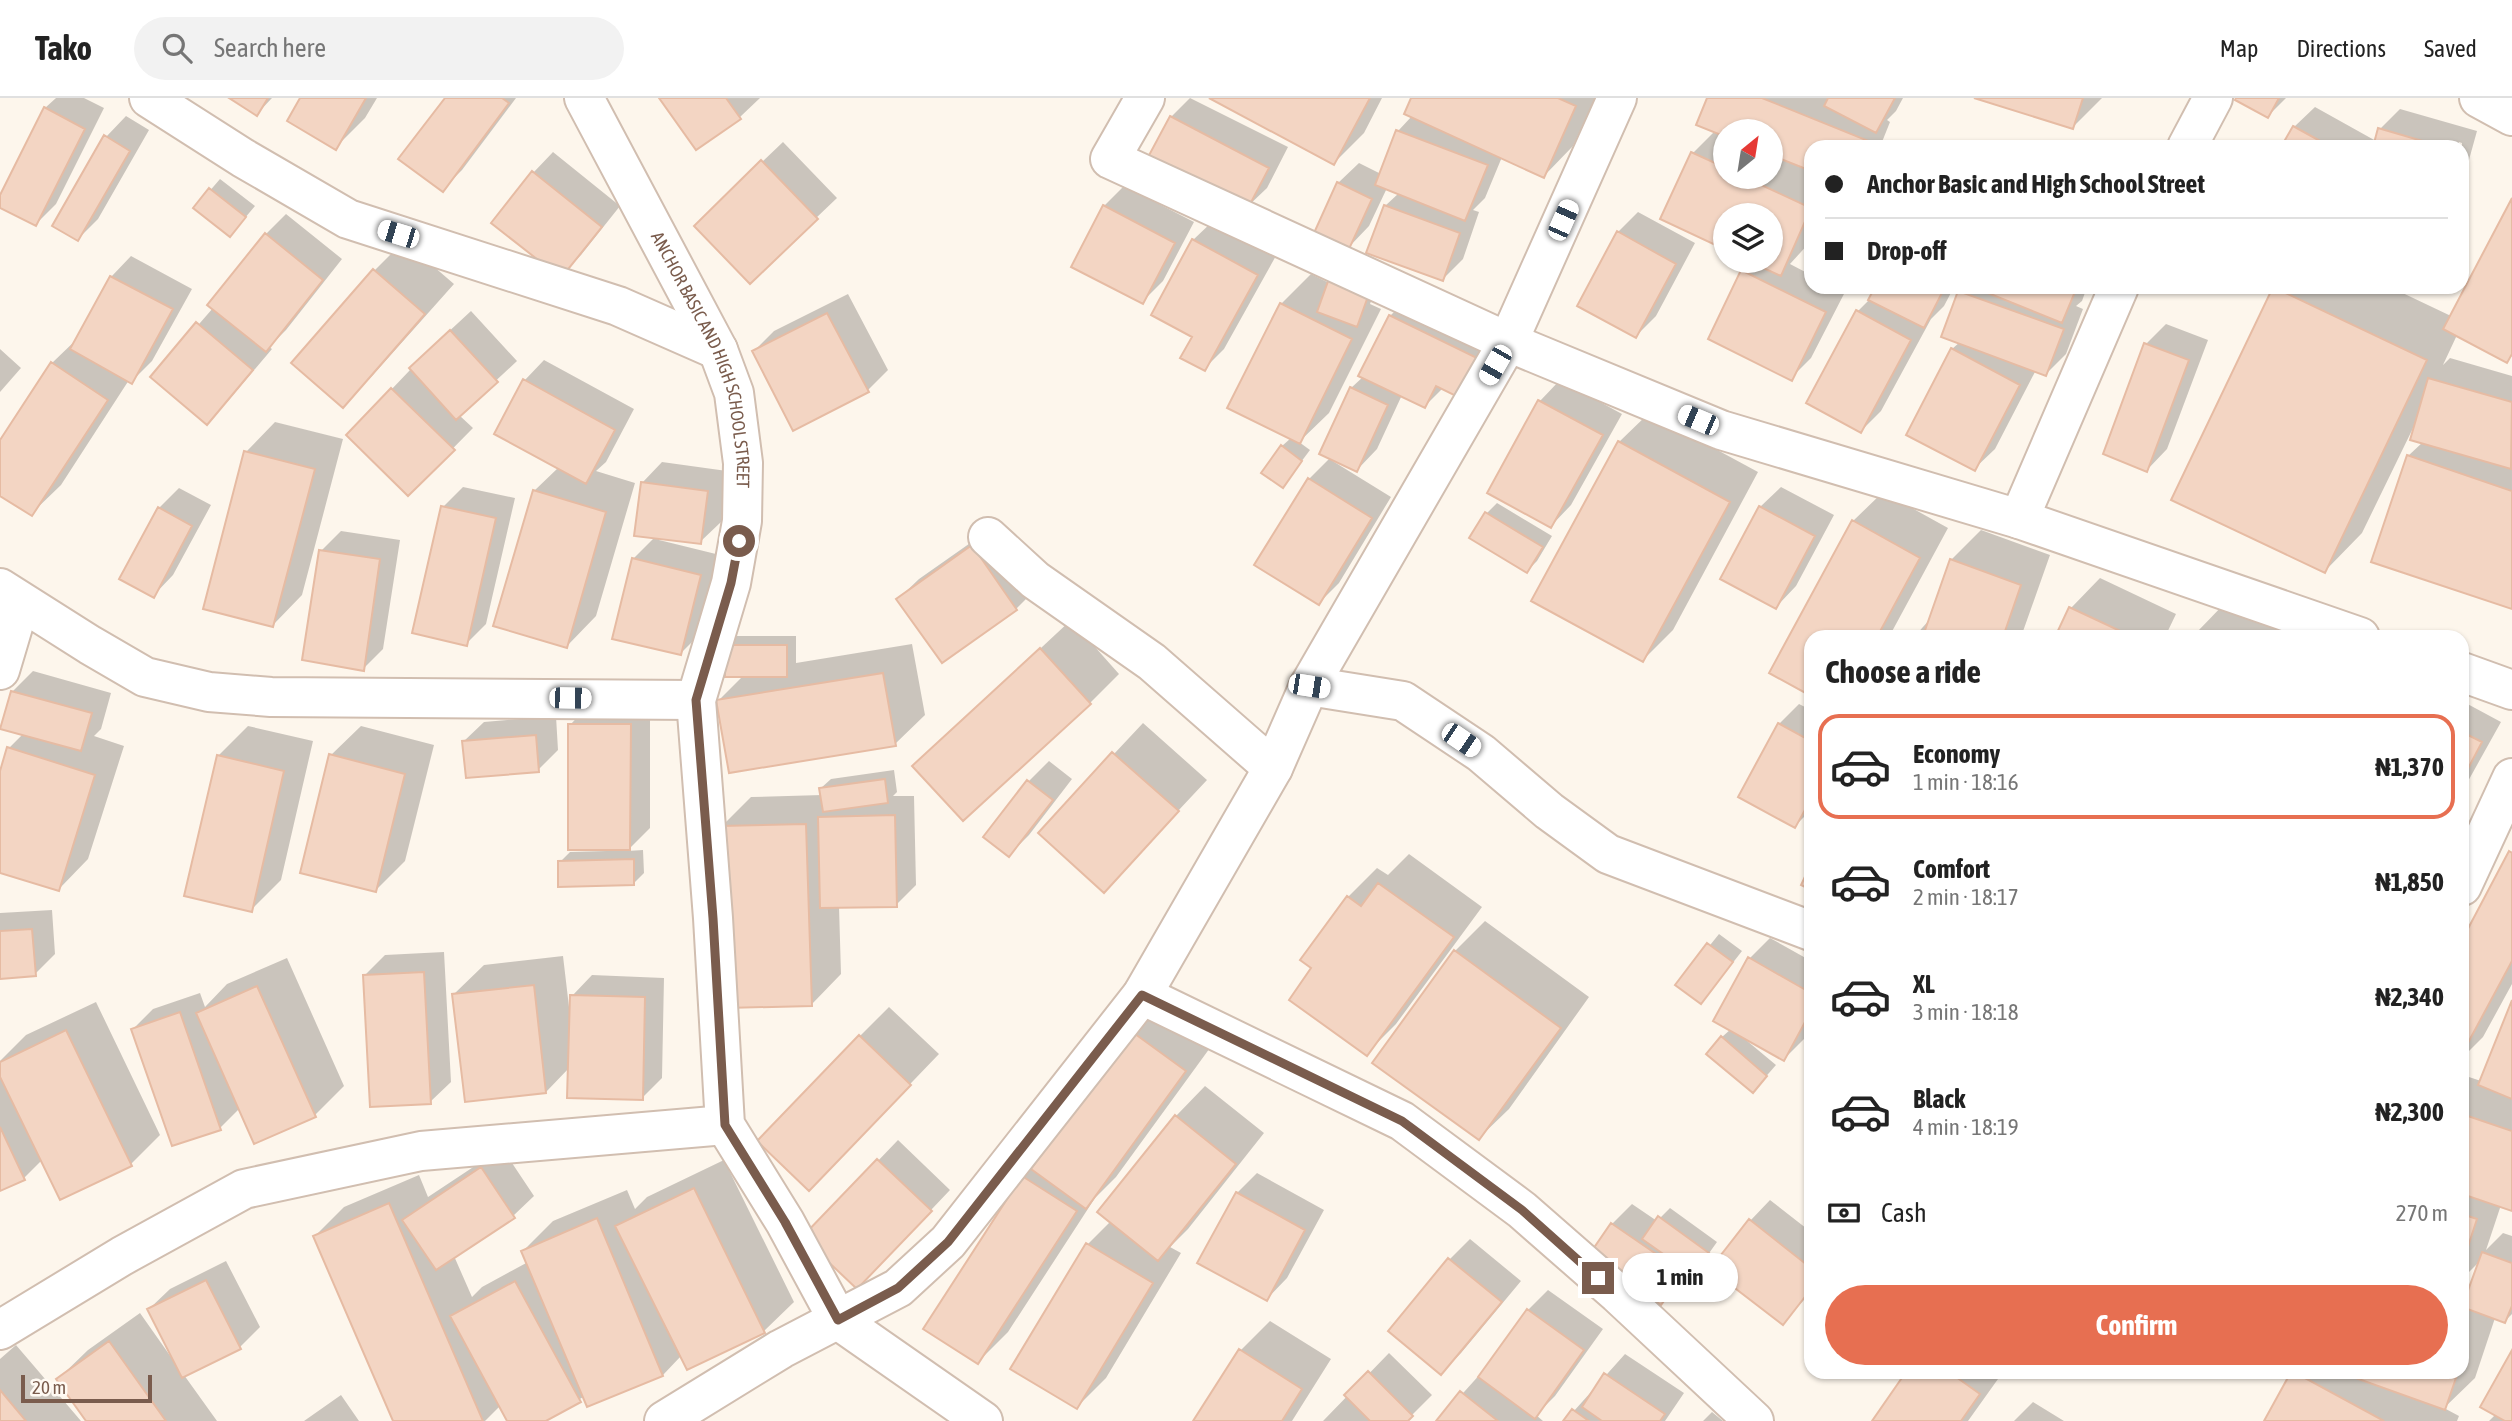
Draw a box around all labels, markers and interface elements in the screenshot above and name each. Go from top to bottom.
search box [134,17,624,80]
text: Tako [35,29,92,67]
icon: search [158,29,196,67]
text: Search here [214,33,326,63]
text: Map [2220,35,2258,62]
text: Directions [2296,35,2386,62]
text: Saved [2424,35,2477,62]
north arrow [1713,119,1783,189]
map controls [1713,119,1783,273]
text: Anchor Basic and High School Street [1867,169,2205,199]
car [1545,197,1582,243]
button: layers [1713,203,1783,273]
car [375,218,422,250]
street label: ANCHOR BASIC AND HIGH SCHOOL STREET [647,228,754,488]
text: Drop-off [1867,236,1947,266]
car [1476,342,1515,388]
car [1675,402,1722,438]
route start [723,525,755,557]
text: Choose a ride [1825,653,1981,690]
car [1287,672,1332,700]
car [549,687,592,709]
car [1438,720,1485,760]
icon: car [1829,735,1892,798]
text: Economy [1913,739,2000,769]
text: ₦1,370 [2375,752,2444,782]
text: 1 min · 18:16 [1913,769,2019,795]
icon: car [1829,850,1892,913]
text: Comfort [1913,854,1990,884]
text: ₦1,850 [2375,867,2444,897]
text: 2 min · 18:17 [1913,884,2019,910]
icon: car [1829,965,1892,1028]
text: XL [1913,969,1935,999]
text: ₦2,340 [2375,982,2444,1012]
text: 3 min · 18:18 [1913,999,2019,1025]
icon: car [1829,1080,1892,1143]
text: Black [1913,1084,1965,1114]
text: ₦2,300 [2375,1097,2444,1127]
text: 4 min · 18:19 [1913,1114,2019,1140]
icon: cash [1825,1194,1863,1232]
text: Cash [1881,1198,1927,1228]
text: 270 m [2396,1200,2448,1226]
callout: 1 min [1622,1254,1738,1302]
route end [1582,1262,1614,1294]
text: 1 min [1657,1264,1703,1290]
button: Confirm [1825,1285,2448,1365]
scale bar [21,1372,152,1404]
text: 20 m [32,1376,66,1398]

